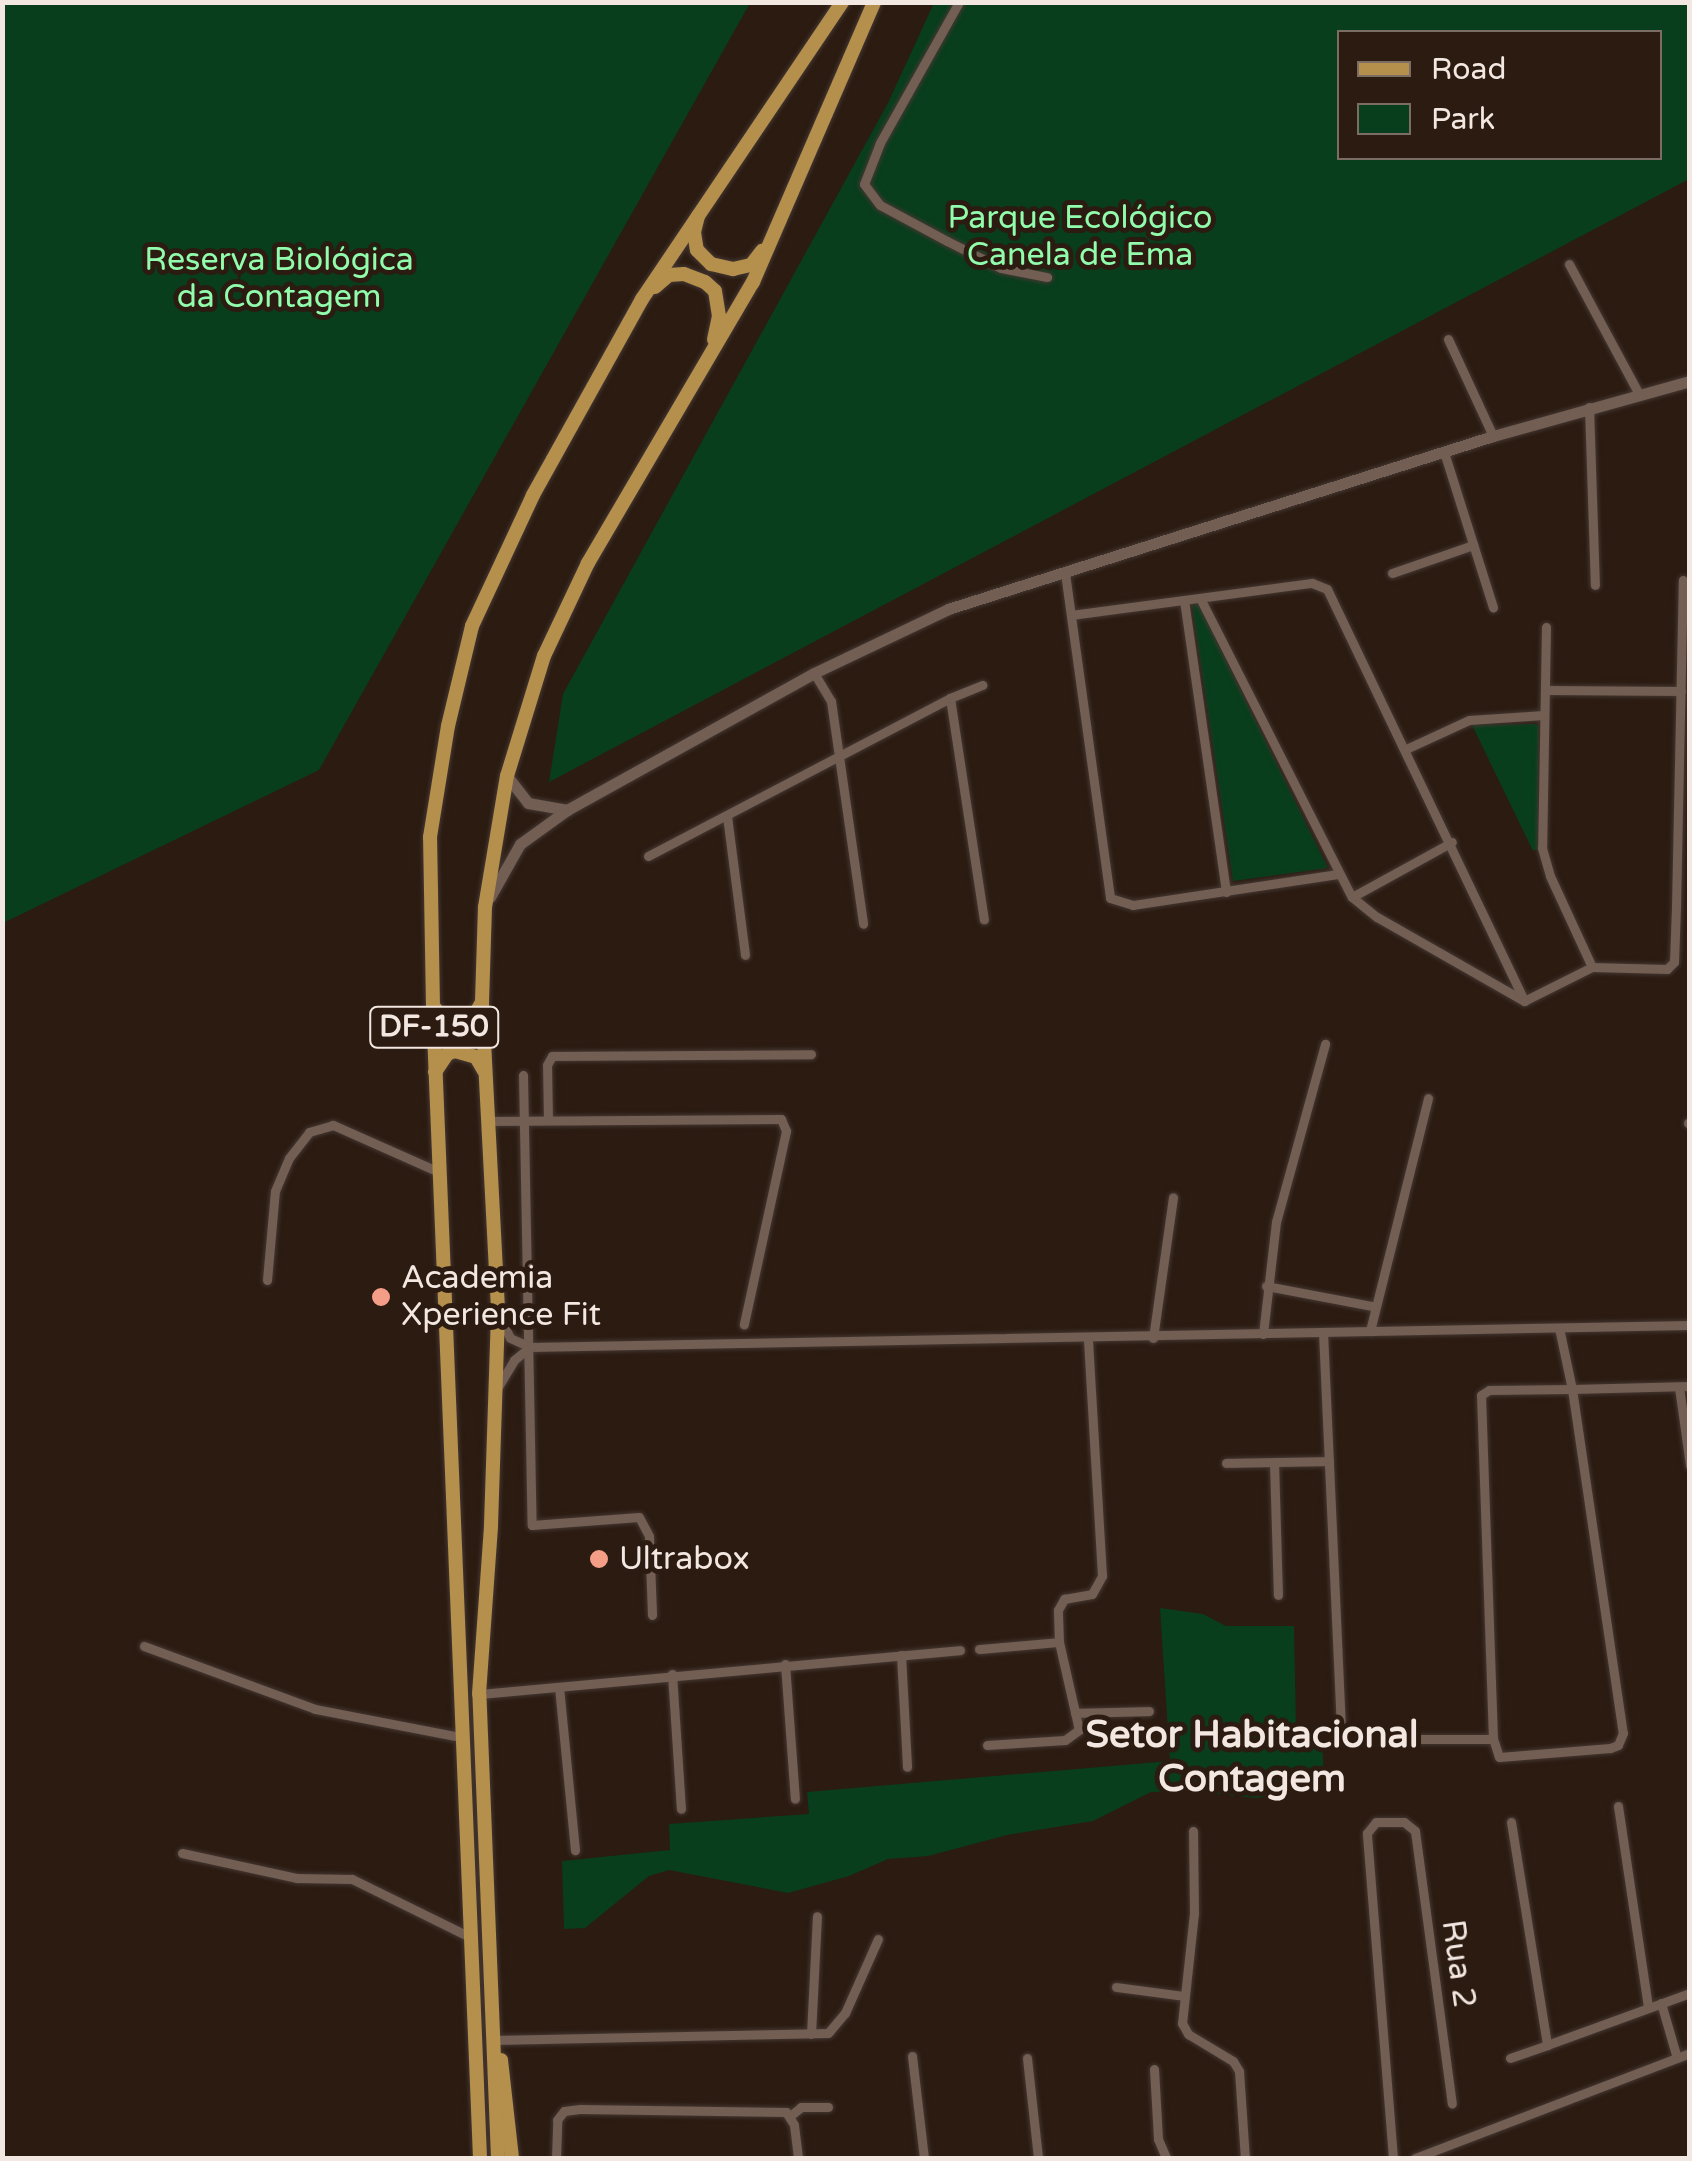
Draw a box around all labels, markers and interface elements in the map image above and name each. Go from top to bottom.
legend [1337,30,1662,160]
text: Road [1431,51,1506,88]
text: Park [1431,101,1495,138]
park label: Parque Ecológico Canela de Ema [948,200,1212,275]
park label: Reserva Biológica da Contagem [144,242,414,317]
road number: DF-150 [369,1002,499,1052]
place label: Academia Xperience Fit [401,1260,601,1335]
marker: Academia Xperience Fit [370,1286,392,1308]
place label: Ultrabox [619,1540,750,1578]
marker: Ultrabox [588,1548,610,1570]
district label: Setor Habitacional Contagem [1086,1713,1418,1802]
street label: Rua 2 [1433,1917,1483,2011]

